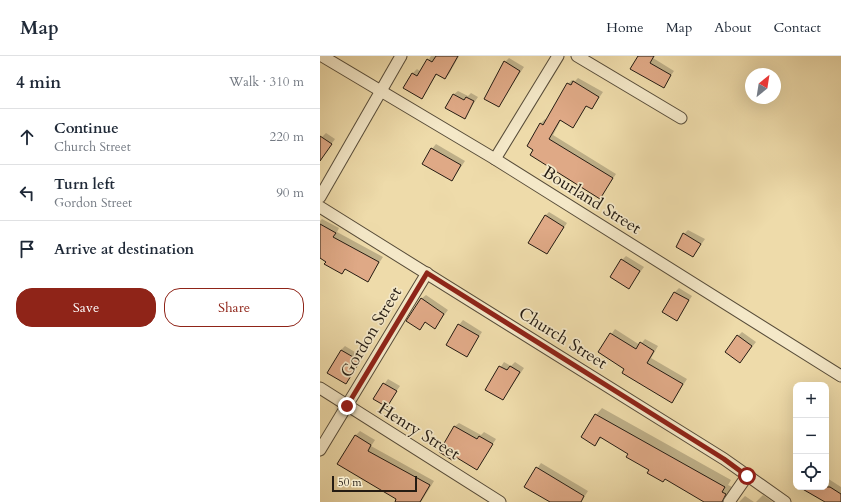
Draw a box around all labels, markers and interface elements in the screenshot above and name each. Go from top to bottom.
text: Map [20,15,59,41]
text: Home [606,18,644,37]
text: Map [666,18,692,37]
text: About [714,18,751,37]
text: Contact [773,18,821,37]
north arrow [745,68,781,104]
text: 4 min [16,71,61,94]
text: Walk · 310 m [229,73,304,91]
text: Continue [54,118,119,138]
icon: ahead [16,126,38,148]
text: 220 m [270,128,304,146]
text: Church Street [54,138,131,156]
street label: Bourland Street [538,161,646,240]
text: Turn left [54,174,115,194]
icon: left [16,182,38,204]
text: 90 m [276,184,304,202]
text: Gordon Street [54,194,132,212]
icon: arrive [16,238,38,260]
text: Arrive at destination [54,239,194,259]
street label: Gordon Street [335,282,407,382]
button: Save [16,288,156,327]
button: Share [164,288,304,327]
street label: Church Street [514,302,612,375]
map controls [793,382,829,490]
button: + [793,382,829,418]
route end [338,397,356,415]
street label: Henry Street [374,397,465,466]
button: − [793,418,829,454]
button: locate [793,454,829,490]
route start [738,467,756,485]
scale bar [332,474,417,493]
text: 50 m [338,475,362,490]

